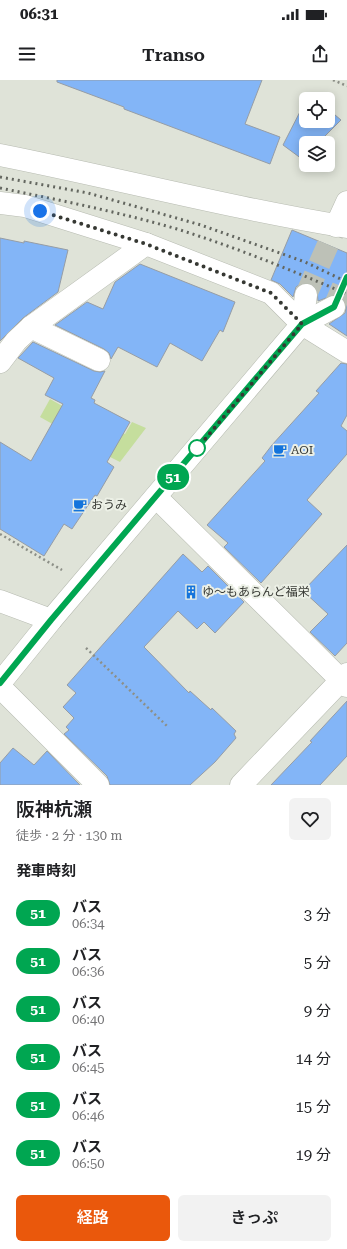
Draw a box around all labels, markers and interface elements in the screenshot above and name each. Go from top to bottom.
text: 06:31 [20,5,58,23]
icon: menu [16,43,38,65]
icon: share [309,43,331,65]
text: Transo [142,44,205,65]
map controls [299,92,335,172]
button: locate [299,92,335,128]
button: layers [299,136,335,172]
your location [30,201,50,221]
unlabelled marker [188,439,206,457]
cafe icon: AOI [272,442,288,458]
place label: AOI [291,443,313,457]
line badge: 51 [155,464,191,490]
text: 51 [165,469,181,485]
cafe icon: おうみ [72,497,88,513]
place label: おうみ [91,498,127,512]
building icon: ゆ～もあらんど福栄 [183,584,199,600]
place label: ゆ～もあらんど福栄 [202,585,310,599]
text: 阪神杭瀬 [16,798,92,821]
button: heart [289,798,331,840]
text: 徒歩 · 2 分 · 130 m [16,828,122,843]
text: 発車時刻 [16,862,76,880]
text: バス [72,898,102,916]
text: 51 [30,905,46,921]
text: 3 分 [304,906,331,924]
text: 06:34 [72,916,104,931]
text: バス [72,946,102,964]
text: 51 [30,953,46,969]
text: 5 分 [304,954,331,972]
text: 06:36 [72,964,104,979]
text: バス [72,994,102,1012]
text: 51 [30,1001,46,1017]
text: 9 分 [304,1002,331,1020]
text: 06:40 [72,1012,104,1027]
text: バス [72,1042,102,1060]
text: 51 [30,1049,46,1065]
text: 14 分 [295,1050,331,1068]
text: 06:45 [72,1060,104,1075]
text: バス [72,1090,102,1108]
text: 51 [30,1097,46,1113]
text: 15 分 [295,1098,331,1116]
text: 06:46 [72,1108,104,1123]
text: バス [72,1138,102,1156]
text: 51 [30,1145,46,1161]
text: 19 分 [295,1146,331,1164]
text: 06:50 [72,1156,104,1171]
button: 経路 [16,1195,170,1241]
button: きっぷ [178,1195,331,1241]

